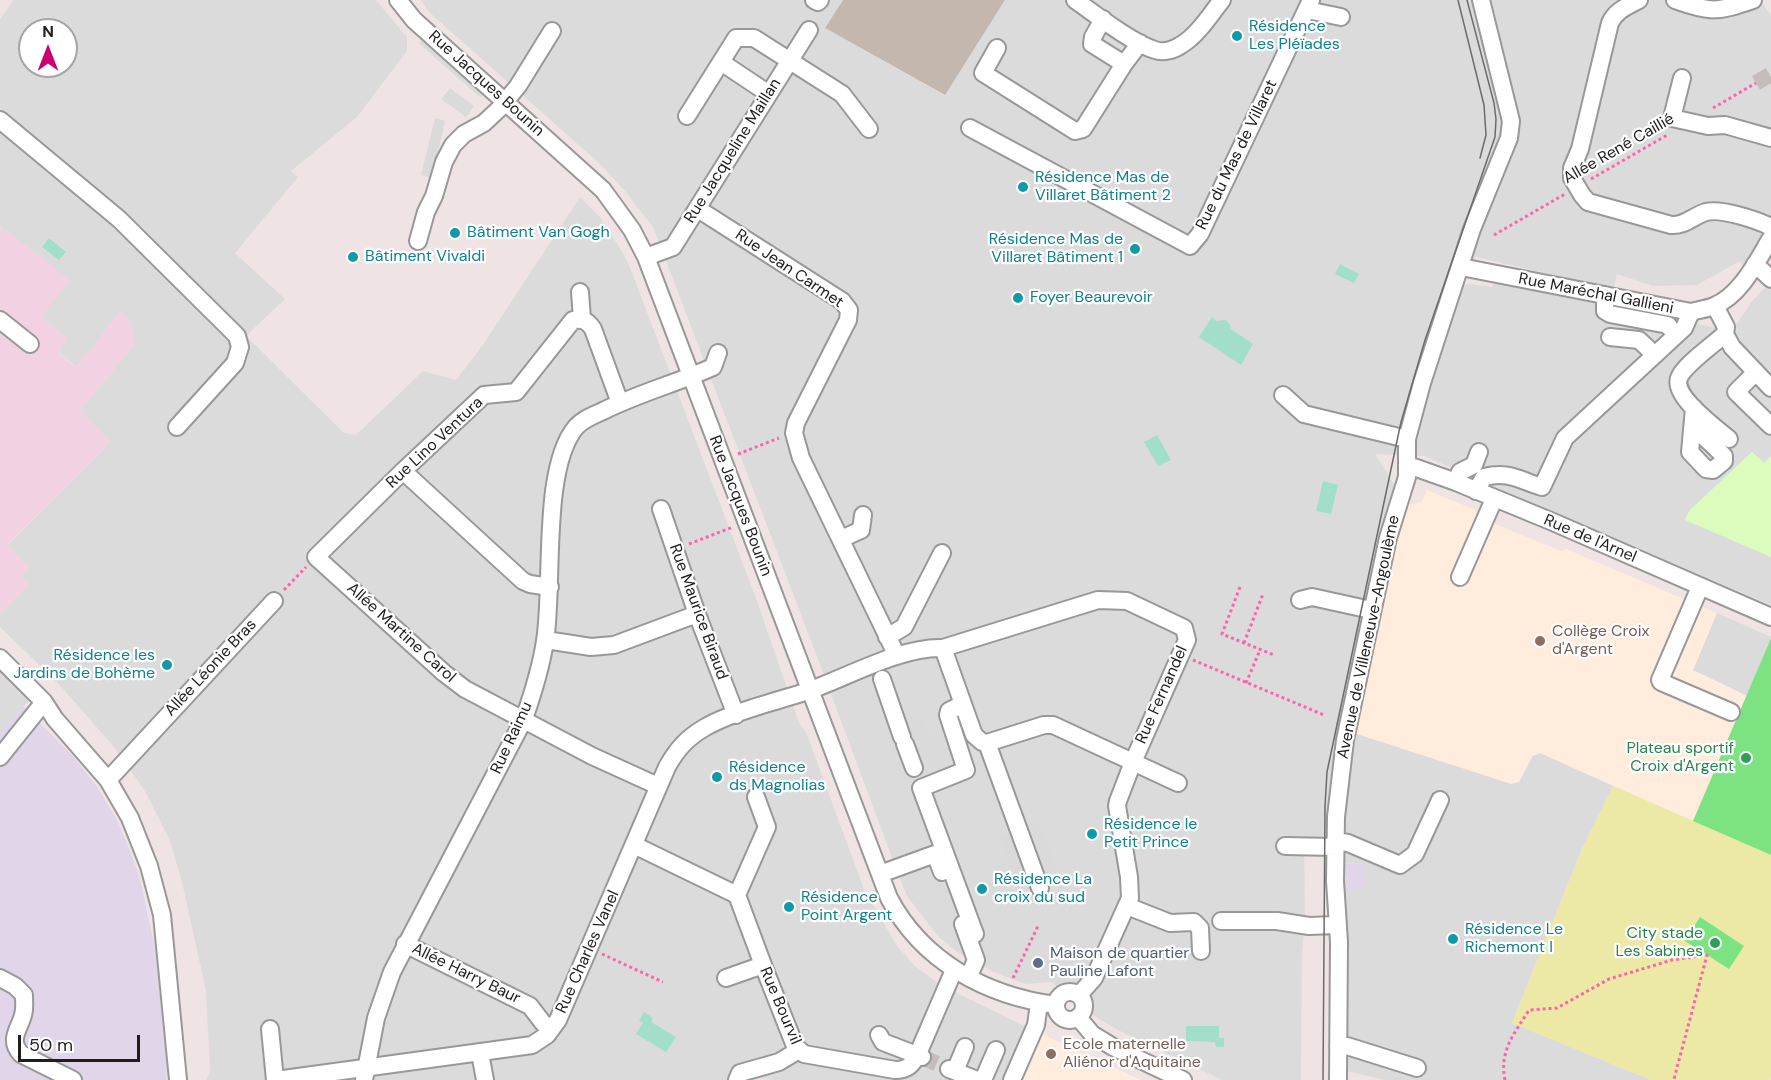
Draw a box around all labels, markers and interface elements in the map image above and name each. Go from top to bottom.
place label: Résidence Les Pléïades [1249,17,1340,55]
north arrow [18,18,78,78]
text: N [42,21,54,42]
street label: Rue Jacques Bounin [424,27,548,141]
marker: Résidence Les Pléïades [1230,29,1244,43]
street label: Rue Jacqueline Maillan [681,75,785,227]
street label: Rue du Mas de Villaret [1192,77,1282,233]
street label: Allée René Caillié [1560,109,1678,189]
place label: Résidence Mas de Villaret Bâtiment 2 [1035,168,1171,206]
marker: Résidence Mas de Villaret Bâtiment 2 [1016,180,1030,194]
place label: Bâtiment Van Gogh [467,223,610,243]
marker: Bâtiment Van Gogh [448,226,462,240]
street label: Rue Jean Carmet [731,226,847,312]
place label: Résidence Mas de Villaret Bâtiment 1 [989,230,1123,268]
marker: Résidence Mas de Villaret Bâtiment 1 [1128,242,1142,256]
place label: Bâtiment Vivaldi [365,247,485,267]
marker: Bâtiment Vivaldi [346,250,360,264]
street label: Rue Maréchal Gallieni [1517,270,1675,318]
place label: Foyer Beaurevoir [1030,288,1153,308]
marker: Foyer Beaurevoir [1011,291,1025,305]
street label: Rue Lino Ventura [383,393,487,493]
street label: Rue Jacques Bounin [704,433,776,579]
street label: Rue de l'Arnel [1541,511,1639,567]
street label: Avenue de Villeneuve-Angoulème [1334,513,1404,761]
street label: Rue Maurice Biraud [665,542,731,682]
street label: Allée Martine Carol [343,579,459,687]
street label: Allée Léonie Bras [161,616,261,720]
place label: Collège Croix d'Argent [1552,622,1649,660]
marker: Collège Croix d'Argent [1533,634,1547,648]
street label: Rue Fernandel [1132,643,1192,747]
place label: Résidence les Jardins de Bohème [13,646,155,684]
marker: Résidence les Jardins de Bohème [160,658,174,672]
street label: Rue Raimu [487,699,537,777]
place label: Plateau sportif Croix d'Argent [1626,739,1734,777]
marker: Plateau sportif Croix d'Argent [1739,751,1753,765]
place label: Résidence ds Magnolias [729,758,825,796]
marker: Résidence ds Magnolias [710,770,724,784]
place label: Résidence le Petit Prince [1104,815,1197,853]
marker: Résidence le Petit Prince [1085,827,1099,841]
place label: Résidence La croix du sud [994,870,1092,908]
marker: Résidence La croix du sud [975,882,989,896]
street label: Rue Charles Vanel [552,888,624,1016]
place label: Résidence Point Argent [801,888,892,926]
marker: Résidence Point Argent [782,900,796,914]
place label: Résidence Le Richemont I [1465,920,1563,958]
place label: City stade Les Sabines [1615,924,1703,962]
marker: Résidence Le Richemont I [1446,932,1460,946]
marker: City stade Les Sabines [1708,936,1722,950]
street label: Allée Harry Baur [409,939,523,1009]
place label: Maison de quartier Pauline Lafont [1050,944,1189,982]
marker: Maison de quartier Pauline Lafont [1031,956,1045,970]
street label: Rue Bourvil [755,964,805,1048]
scale bar [21,1023,142,1061]
text: 50 m [29,1033,73,1057]
place label: Ecole maternelle Aliénor d'Aquitaine [1063,1035,1201,1073]
marker: Ecole maternelle Aliénor d'Aquitaine [1044,1047,1058,1061]

